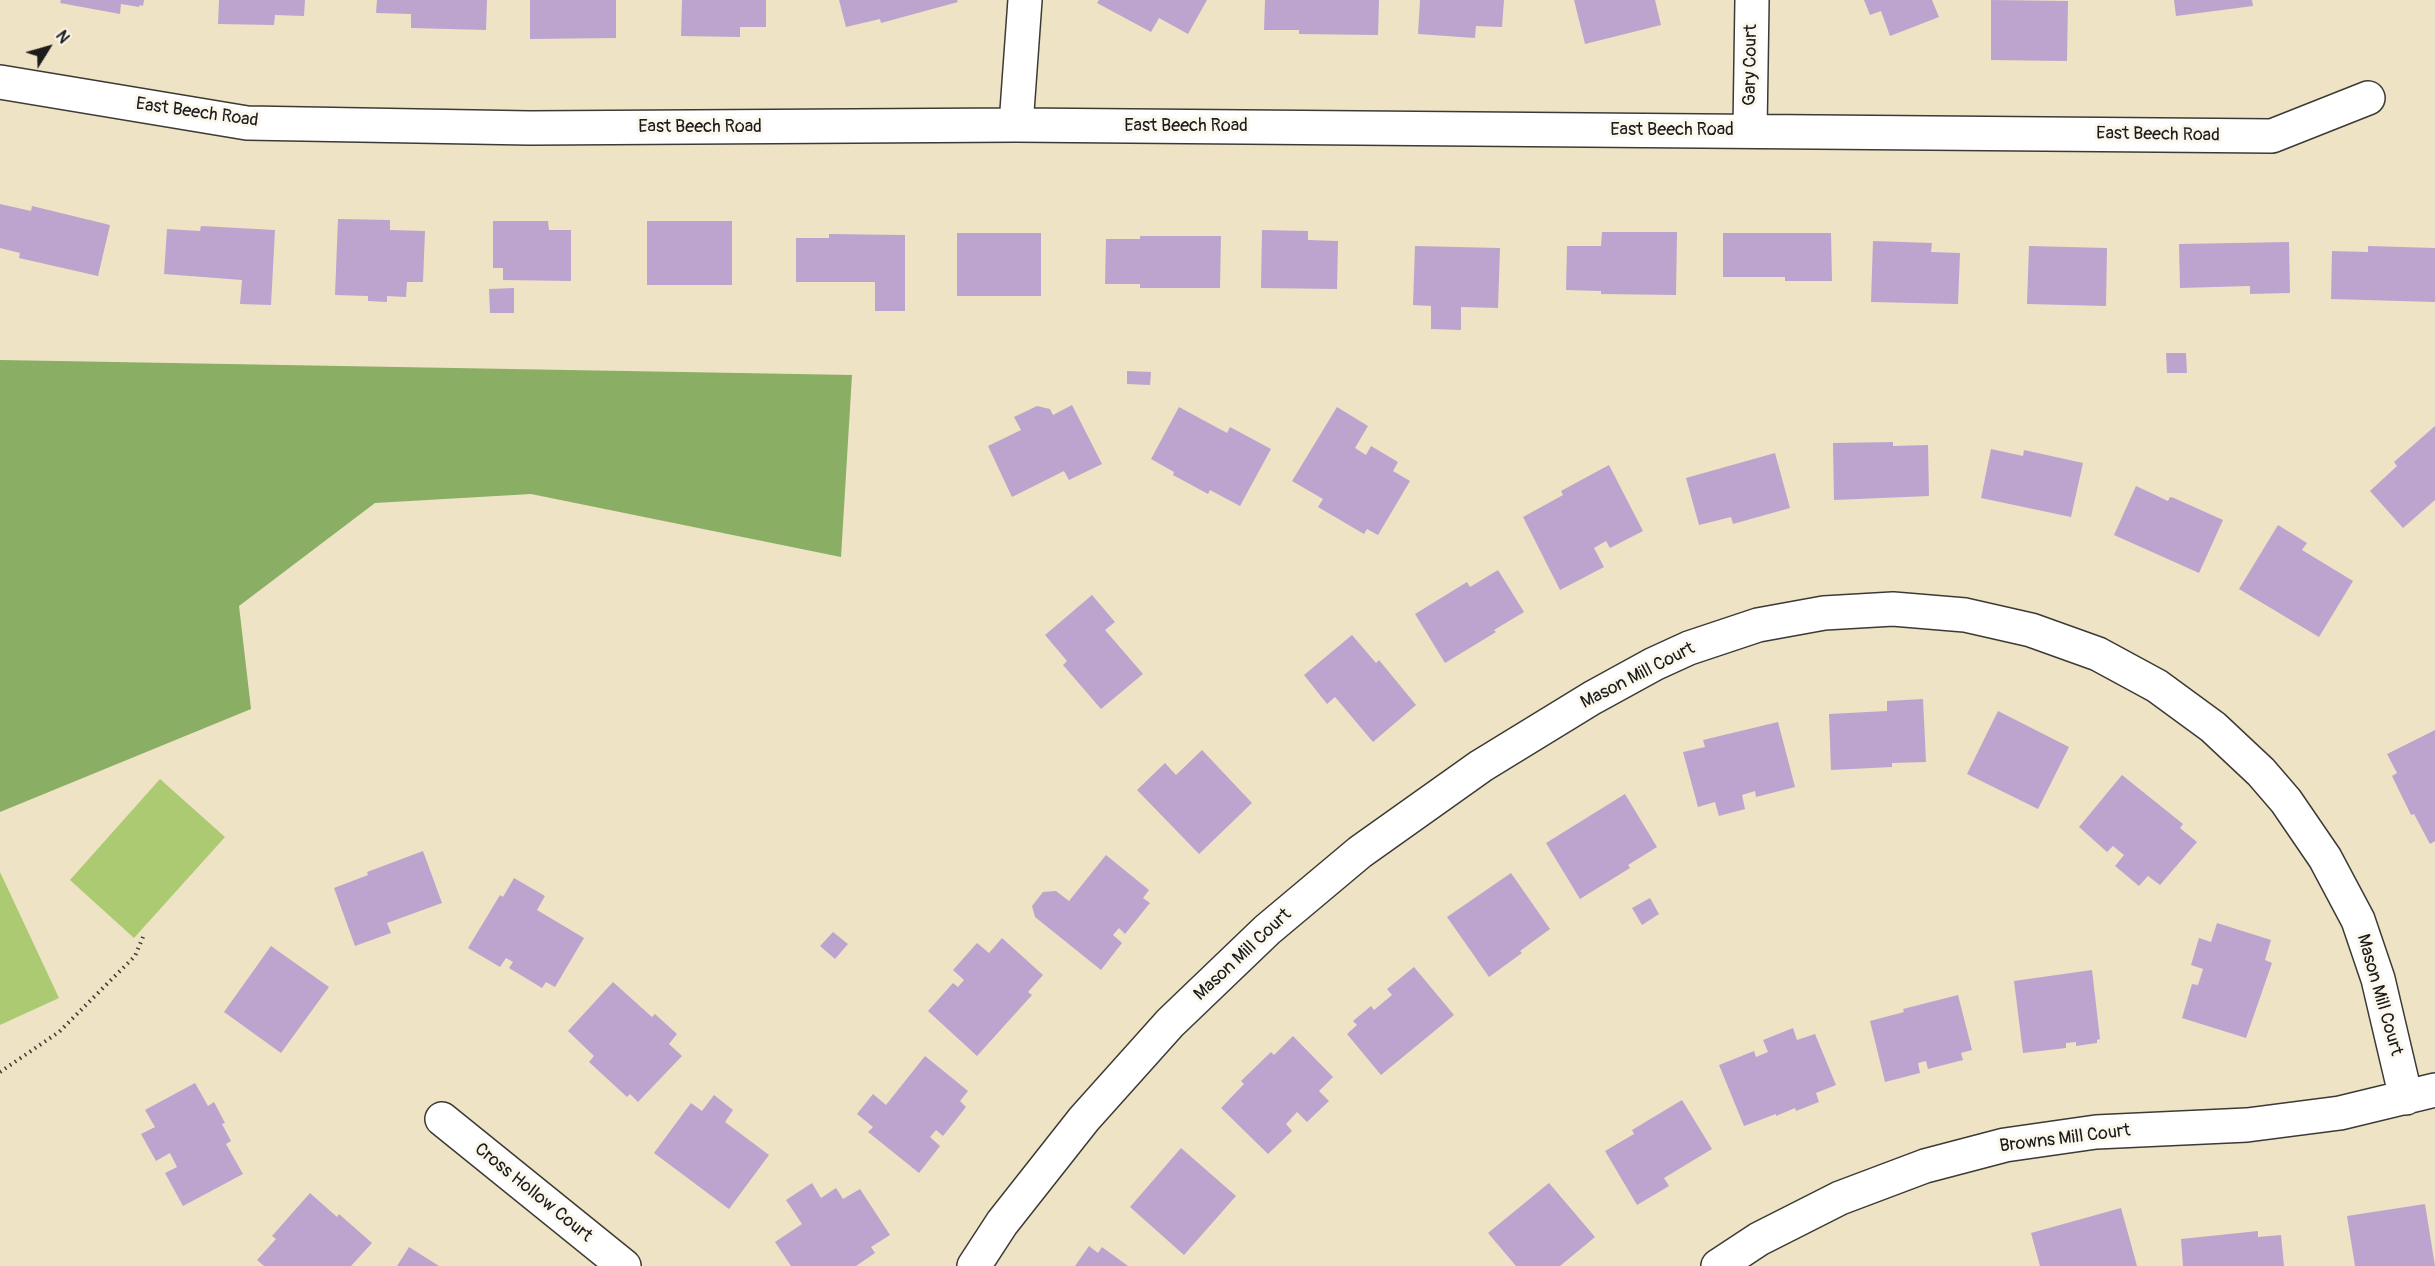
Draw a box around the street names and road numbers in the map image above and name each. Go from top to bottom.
street label: Gary Court [1739,24,1763,106]
street label: East Beech Road [134,94,260,132]
street label: East Beech Road [1124,115,1248,137]
street label: East Beech Road [638,116,762,138]
street label: East Beech Road [1610,119,1734,141]
street label: East Beech Road [2096,123,2220,147]
street label: Mason Mill Court [1577,638,1699,714]
street label: Mason Mill Court [1190,904,1296,1006]
street label: Mason Mill Court [2351,932,2407,1058]
street label: Browns Mill Court [1998,1120,2132,1158]
street label: Cross Hollow Court [470,1139,596,1247]

